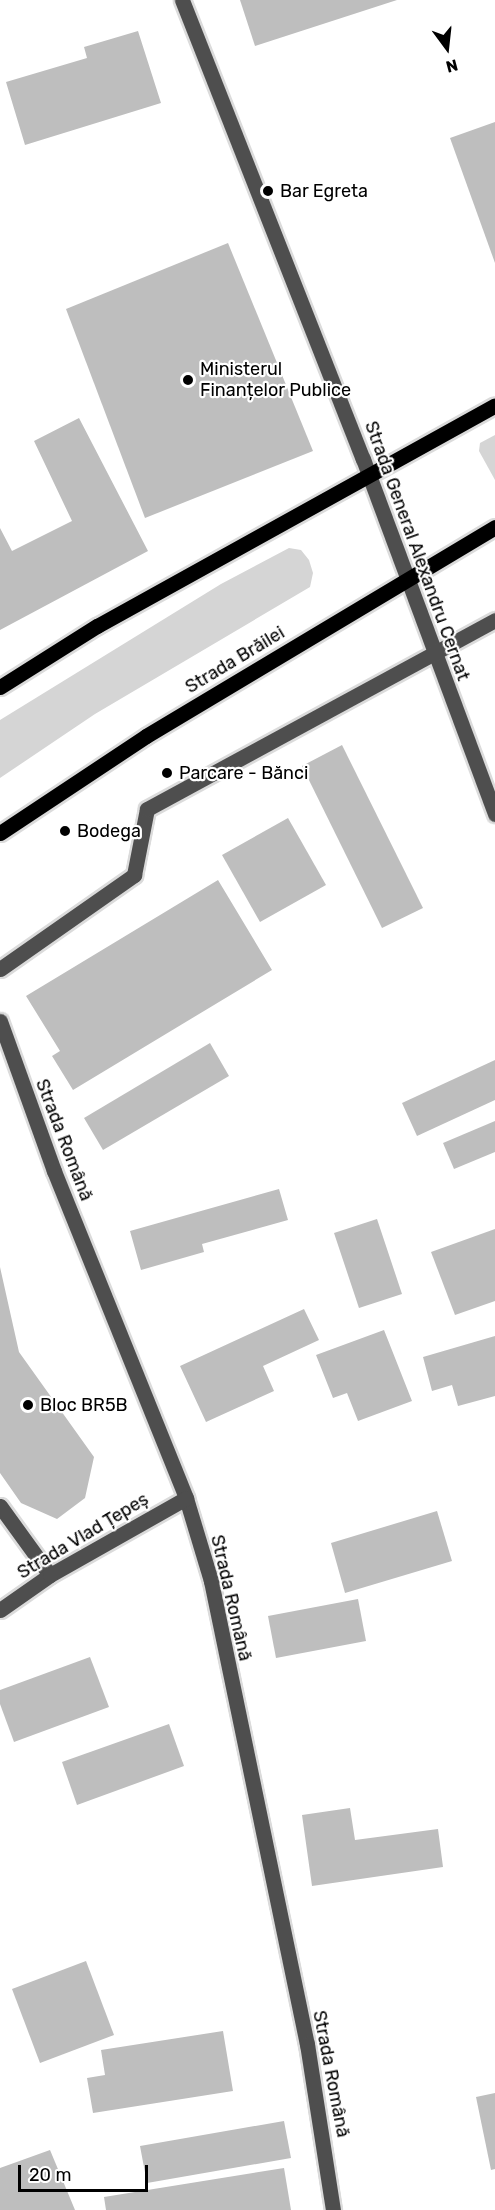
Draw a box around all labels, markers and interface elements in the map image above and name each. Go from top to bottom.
north arrow [417,18,477,78]
text: N [444,55,460,77]
place label: Bar Egreta [280,180,368,202]
marker: Bar Egreta [261,184,275,198]
place label: Ministerul Finanțelor Publice [200,359,351,401]
marker: Ministerul Finanțelor Publice [181,373,195,387]
street label: Strada General Alexandru Cernat [360,418,474,684]
street label: Strada Brăilei [182,622,288,698]
place label: Parcare - Bănci [179,762,308,784]
marker: Parcare - Bănci [160,766,174,780]
place label: Bodega [77,820,141,842]
marker: Bodega [58,824,72,838]
street label: Strada Română [31,1076,97,1204]
place label: Bloc BR5B [40,1394,128,1416]
marker: Bloc BR5B [21,1398,35,1412]
street label: Strada Vlad Țepeș [13,1488,153,1584]
street label: Strada Română [206,1533,256,1663]
street label: Strada Română [308,2009,354,2139]
scale bar [21,2153,152,2191]
text: 20 m [29,2164,71,2186]

